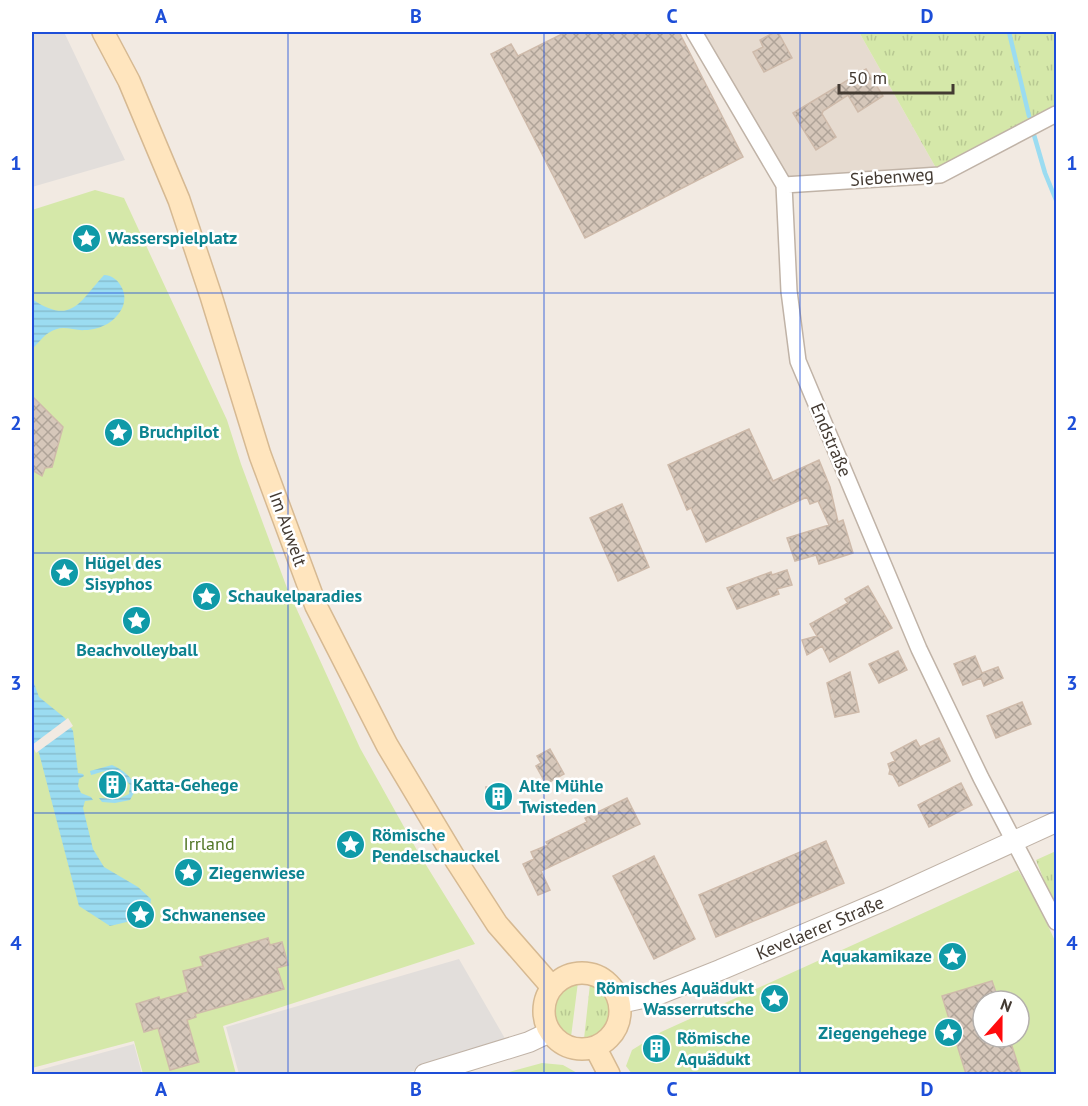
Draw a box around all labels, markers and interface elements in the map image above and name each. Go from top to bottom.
text: A [155,3,168,29]
text: B [410,3,422,29]
text: C [666,3,678,29]
text: D [921,3,934,29]
scale bar [839,57,953,95]
text: 50 m [848,66,887,89]
text: 1 [10,150,22,176]
text: 1 [1066,150,1078,176]
street label: Siebenweg [849,162,935,191]
place icon: Wasserspielplatz [71,222,103,254]
place label: Wasserspielplatz [108,226,237,249]
street label: Endstraße [806,400,857,480]
text: 2 [10,410,22,436]
text: 2 [1066,410,1078,436]
place icon: Bruchpilot [102,416,134,448]
place label: Bruchpilot [139,420,220,443]
street label: Im Auwelt [264,488,313,569]
place label: Hügel des Sisyphos [85,551,162,595]
place icon: Hügel des Sisyphos [48,557,80,589]
place icon: Schaukelparadies [191,580,223,612]
place label: Schaukelparadies [228,584,362,607]
place icon: Beachvolleyball [121,605,153,637]
place label: Beachvolleyball [76,638,199,661]
text: 3 [10,670,22,696]
text: 3 [1066,670,1078,696]
building icon: Katta-Gehege [96,769,128,801]
place label: Katta-Gehege [133,773,238,796]
place label: Alte Mühle Twisteden [519,774,603,818]
building icon: Alte Mühle Twisteden [482,780,514,812]
place label: Römische Pendelschauckel [372,823,500,867]
place icon: Römische Pendelschauckel [335,829,367,861]
park label: Irrland [183,832,235,855]
place icon: Ziegenwiese [172,857,204,889]
place label: Ziegenwiese [209,861,305,884]
street label: Kevelaerer Straße [752,890,887,965]
place icon: Schwanensee [125,899,157,931]
place label: Schwanensee [162,903,266,926]
text: 4 [10,930,22,956]
text: 4 [1066,930,1078,956]
place icon: Aquakamikaze [937,940,969,972]
place label: Aquakamikaze [821,944,932,967]
place label: Römisches Aquädukt Wasserrutsche [596,976,755,1020]
place icon: Römisches Aquädukt Wasserrutsche [759,982,791,1014]
north arrow [971,989,1031,1049]
text: N [998,994,1015,1016]
place icon: Ziegengehege [932,1017,964,1049]
place label: Ziegengehege [818,1021,927,1044]
place label: Römische Aquädukt [677,1026,751,1070]
building icon: Römische Aquädukt [640,1032,672,1064]
text: A [155,1076,168,1102]
text: B [410,1076,422,1102]
text: C [666,1076,678,1102]
text: D [921,1076,934,1102]

